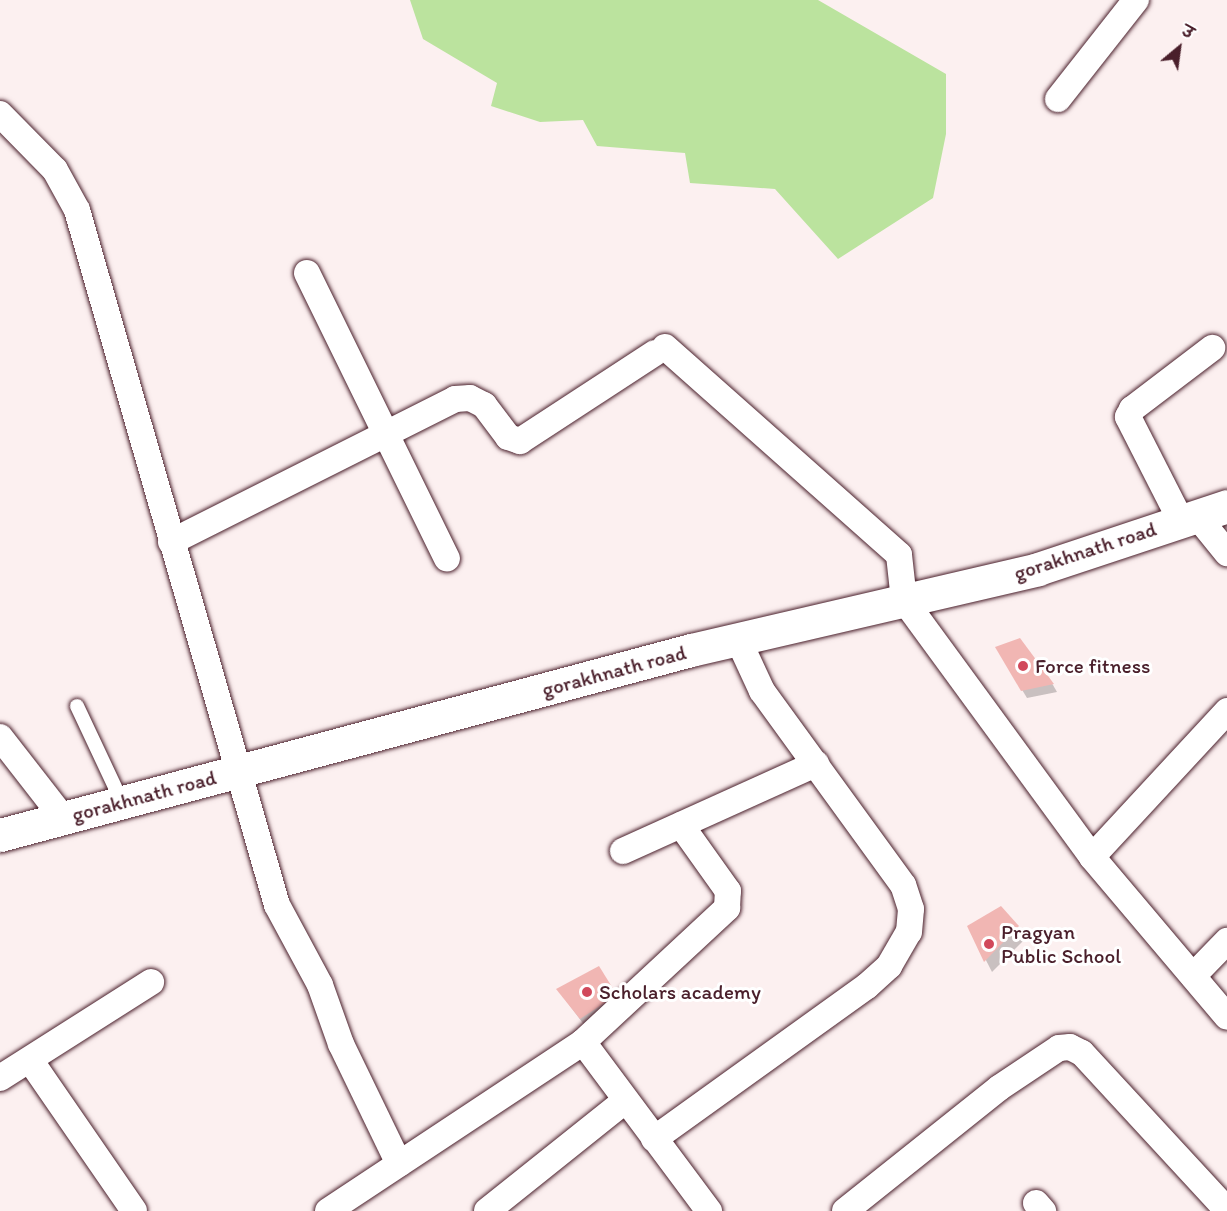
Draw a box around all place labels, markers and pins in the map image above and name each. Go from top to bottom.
place label: Force fitness [1035,653,1150,679]
marker: Force fitness [1016,659,1030,673]
place label: Pragyan Public School [1001,919,1121,969]
marker: Pragyan Public School [982,937,996,951]
place label: Scholars academy [599,979,761,1005]
marker: Scholars academy [580,985,594,999]

